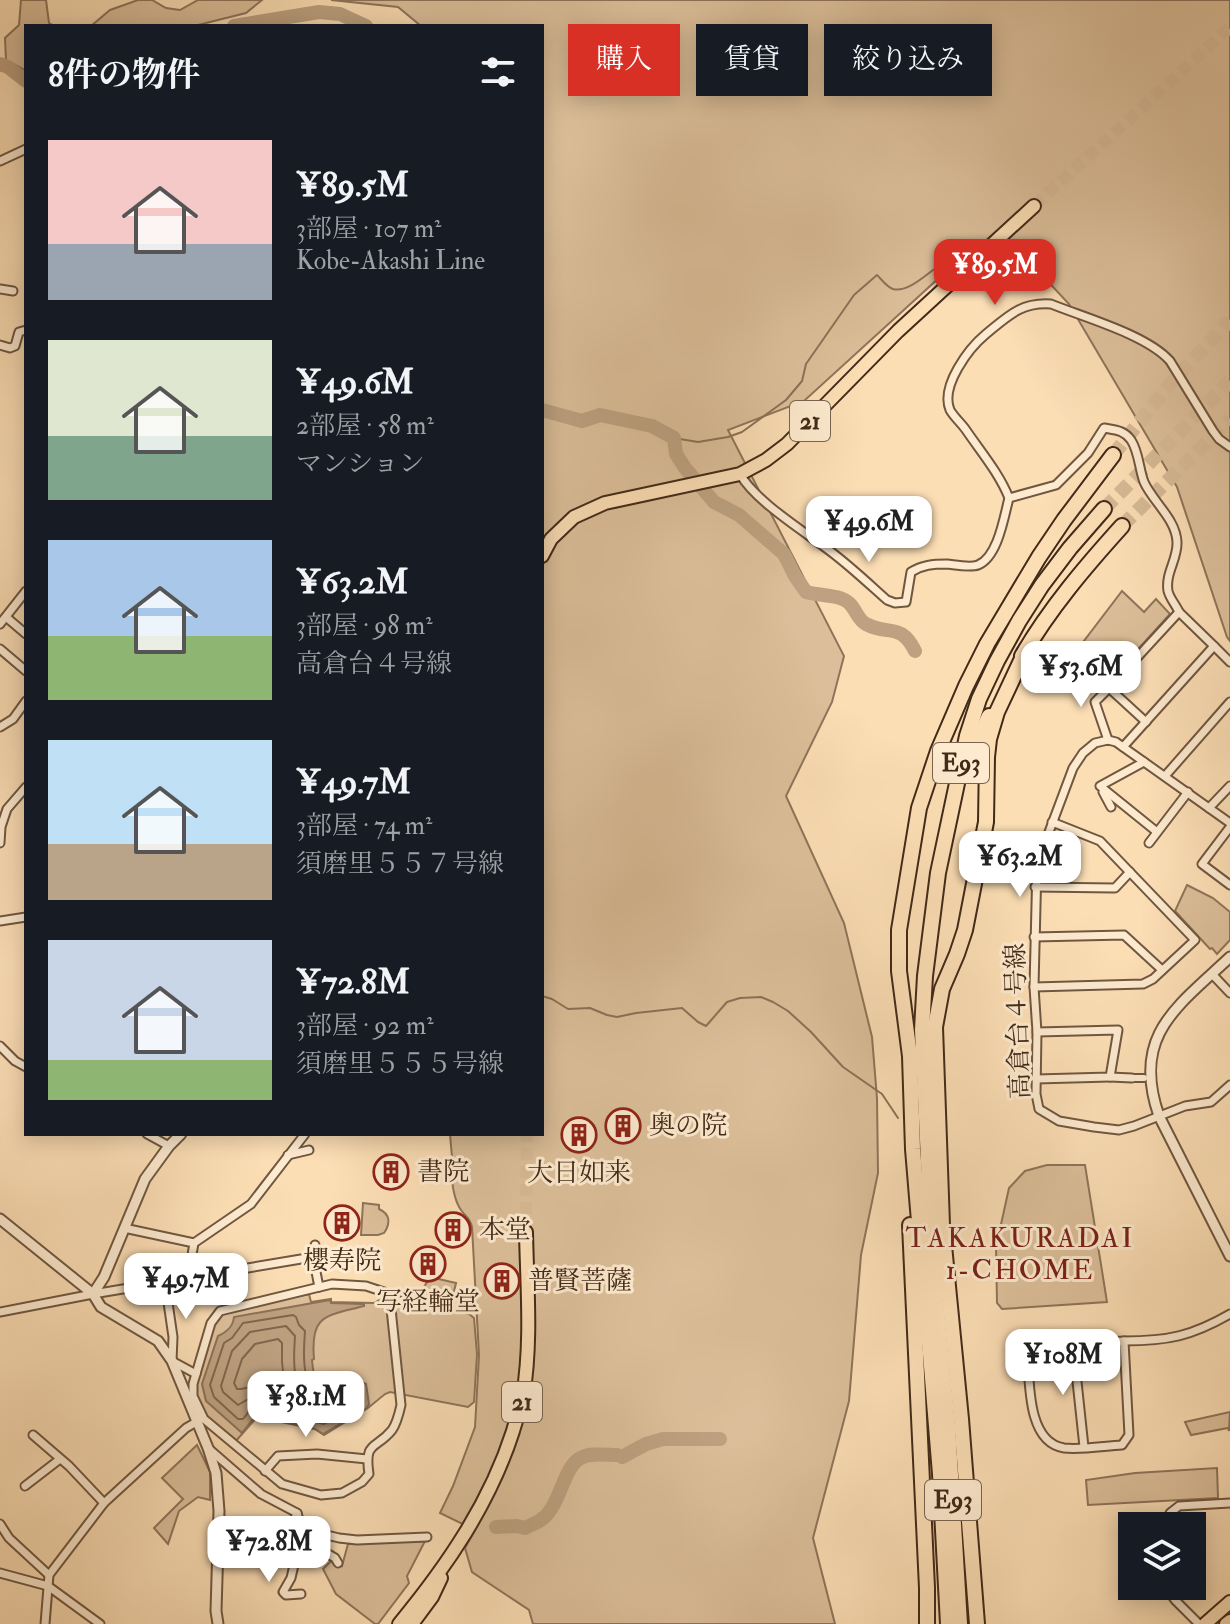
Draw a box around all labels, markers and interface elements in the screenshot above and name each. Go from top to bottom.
chip: 購入 [568,24,680,96]
chip: 賃貸 [696,24,808,96]
chip: 絞り込み [824,24,992,96]
icon: filters [476,50,520,94]
text: 8件の物件 [48,54,200,97]
text: ¥89.5M [296,164,409,207]
icon: home [112,172,208,268]
text: 3部屋 · 107 m² [296,213,441,245]
pin: ¥89.5M [930,239,1060,307]
text: Kobe-Akashi Line [296,245,485,277]
text: ¥89.5M [952,249,1038,281]
text: ¥49.6M [296,361,414,404]
icon: home [112,372,208,468]
road number: 21 [790,401,830,441]
text: 2部屋 · 58 m² [296,410,434,442]
text: マンション [296,448,425,480]
pin: ¥49.6M [804,496,934,564]
text: ¥49.6M [824,506,914,538]
text: ¥63.2M [296,561,408,604]
icon: home [112,572,208,668]
text: 3部屋 · 98 m² [296,610,433,642]
pin: ¥53.6M [1016,641,1146,709]
text: 高倉台４号線 [296,648,452,680]
text: ¥53.6M [1039,651,1123,683]
road number: E93 [933,743,989,783]
text: ¥49.7M [296,761,411,804]
icon: home [112,772,208,868]
text: 3部屋 · 74 m² [296,810,432,842]
pin: ¥63.2M [955,831,1085,899]
text: ¥63.2M [977,841,1063,873]
text: 須磨里５５７号線 [296,848,504,880]
street label: 高倉台４号線 [999,942,1037,1100]
text: ¥72.8M [296,961,410,1004]
icon: home [112,972,208,1068]
text: 3部屋 · 92 m² [296,1010,434,1042]
text: 須磨里５５５号線 [296,1048,504,1080]
building icon: 奥の院 [604,1107,642,1145]
place label: 奥の院 [649,1110,727,1142]
building icon: 大日如来 [560,1116,598,1154]
building icon: 書院 [372,1153,410,1191]
place label: 書院 [417,1156,469,1188]
place label: 大日如来 [527,1157,631,1189]
building icon: 櫻寿院 [323,1204,361,1242]
building icon: 本堂 [434,1211,472,1249]
place label: 本堂 [479,1214,531,1246]
district label: TAKAKURADAI 1-CHOME [906,1221,1134,1288]
place label: 櫻寿院 [303,1245,381,1277]
building icon: 写経輪堂 [409,1245,447,1283]
pin: ¥49.7M [121,1253,251,1321]
building icon: 普賢菩薩 [483,1262,521,1300]
text: ¥49.7M [142,1263,230,1295]
place label: 普賢菩薩 [528,1265,632,1297]
place label: 写経輪堂 [376,1286,480,1318]
pin: ¥108M [1007,1329,1119,1397]
text: ¥108M [1023,1339,1103,1371]
pin: ¥38.1M [241,1371,371,1439]
text: ¥38.1M [265,1381,347,1413]
road number: 21 [502,1382,542,1422]
road number: E93 [925,1480,981,1520]
map controls [1118,1512,1206,1600]
button: layers [1118,1512,1206,1600]
pin: ¥72.8M [204,1516,334,1584]
text: ¥72.8M [225,1526,313,1558]

